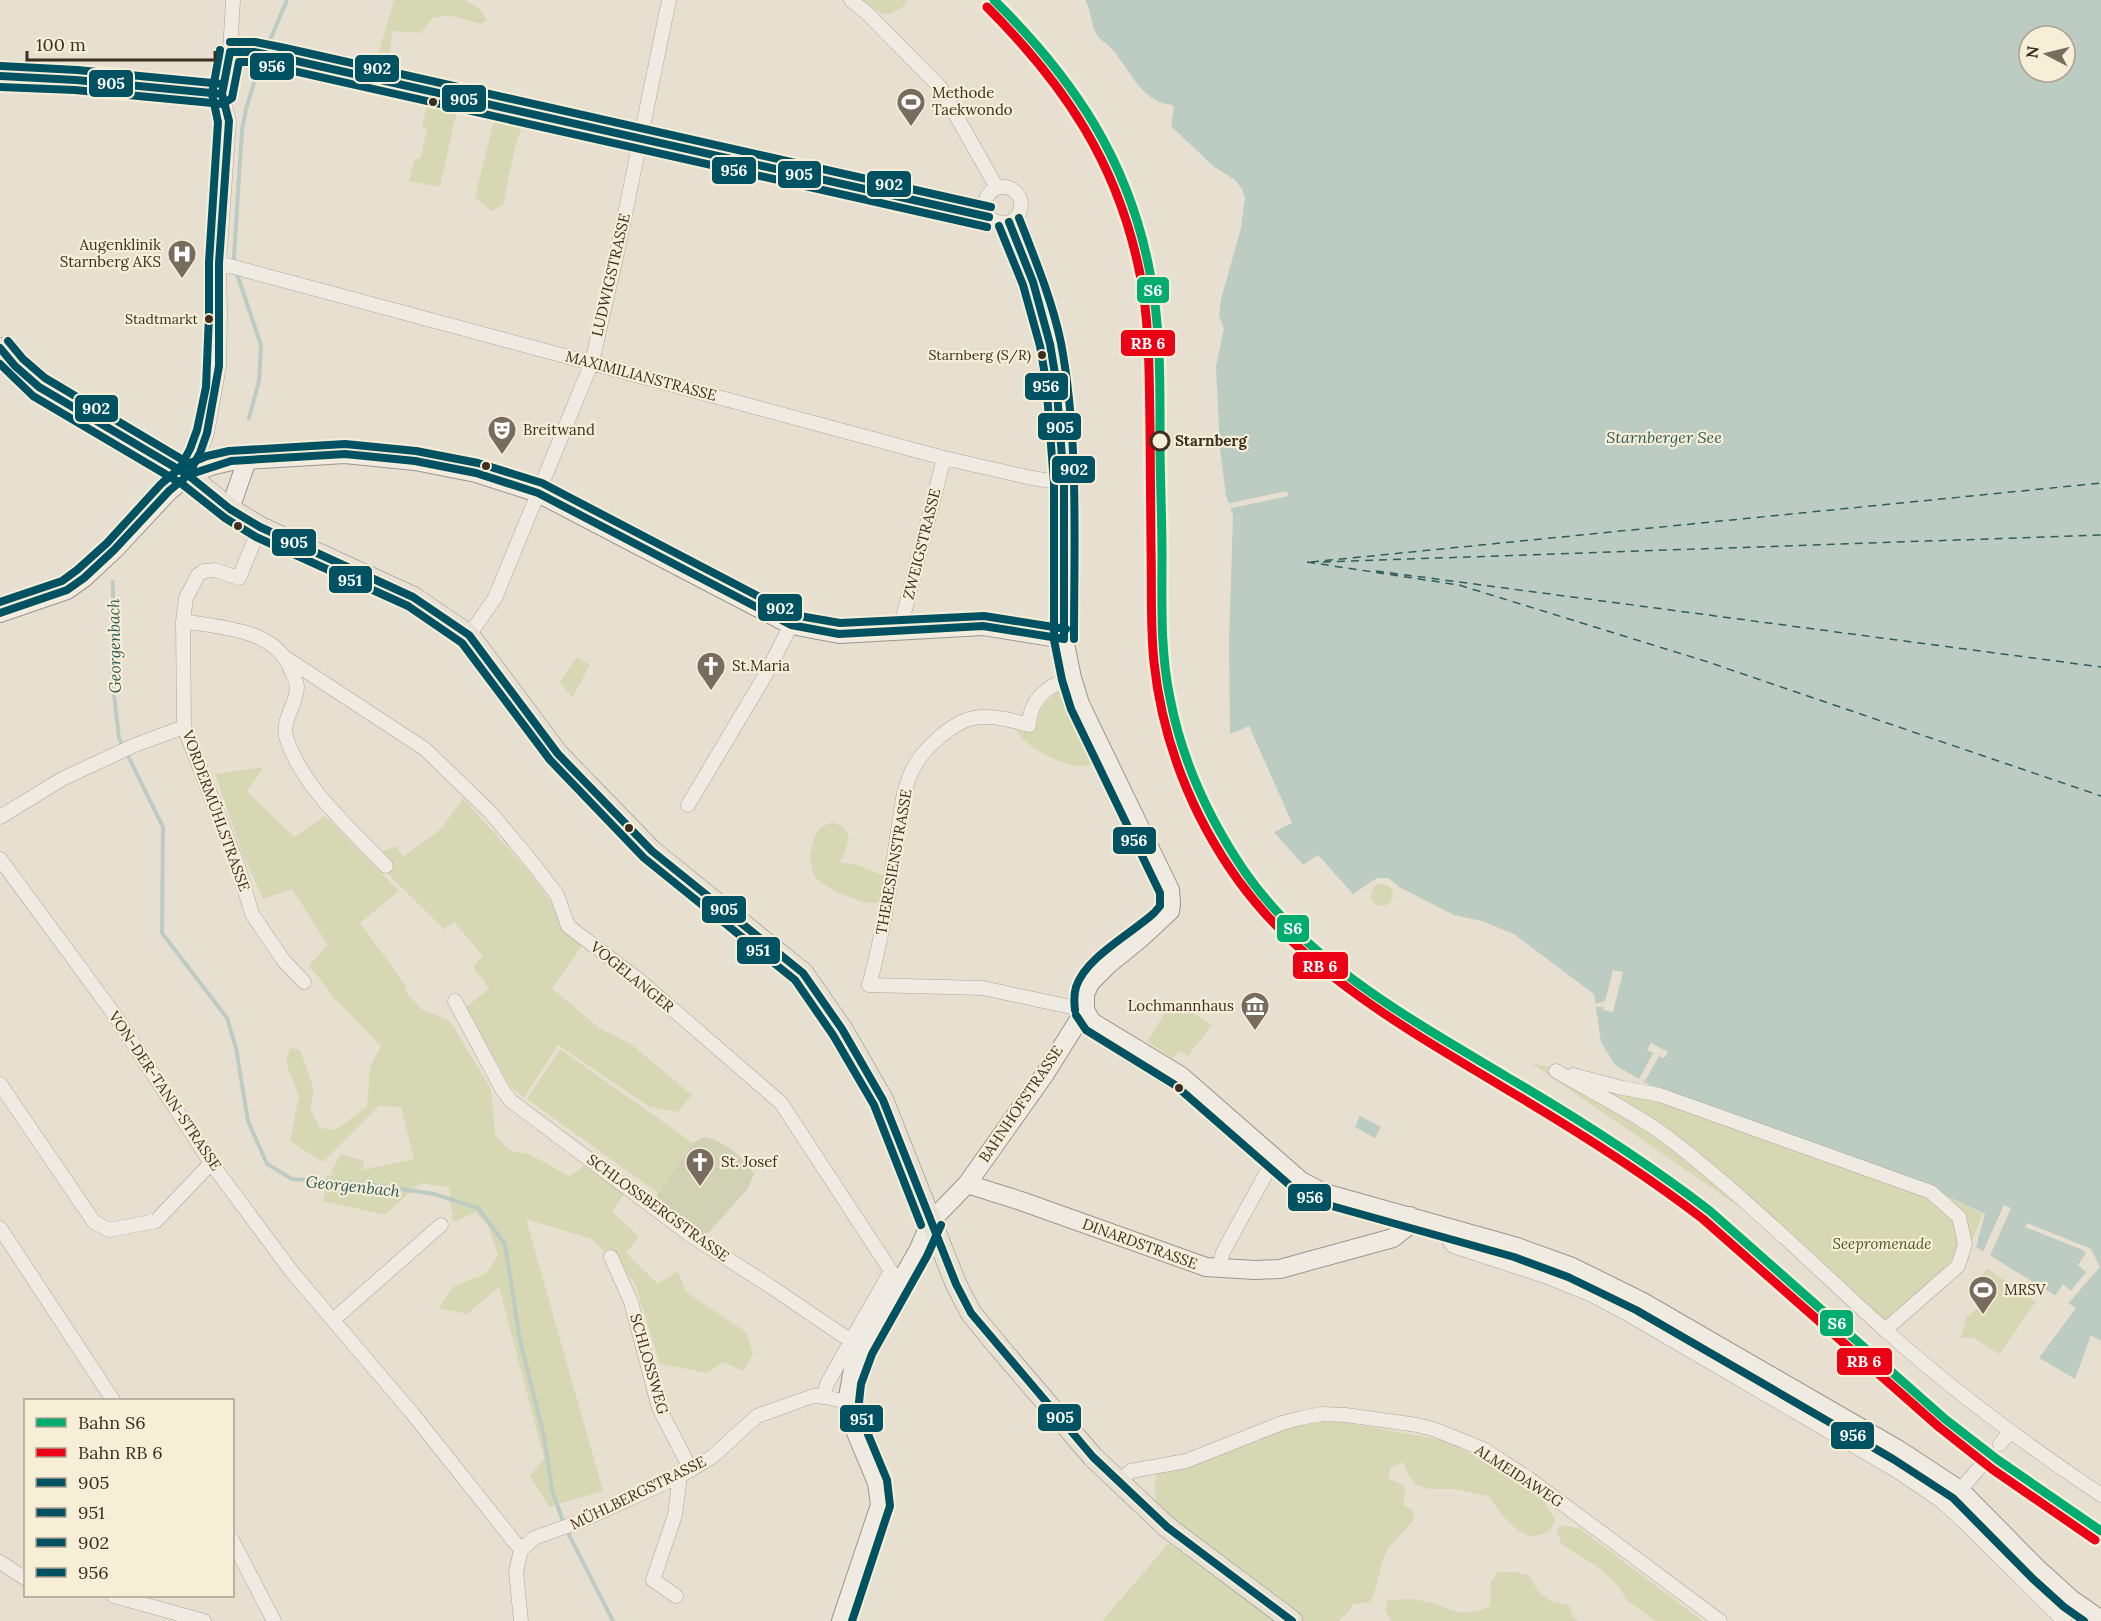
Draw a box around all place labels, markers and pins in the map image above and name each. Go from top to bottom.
place label: Methode Taekwondo [932,83,1013,119]
sports icon: Methode Taekwondo [895,86,927,128]
unlabelled marker [427,96,439,108]
place label: Augenklinik Starnberg AKS [60,235,161,271]
hospital icon: Augenklinik Starnberg AKS [166,238,198,280]
place label: Stadtmarkt [125,310,199,328]
marker: Stadtmarkt [203,313,215,325]
place label: Starnberg (S/R) [928,346,1031,364]
marker: Starnberg (S/R) [1036,349,1048,361]
theatre icon: Breitwand [486,414,518,456]
place label: Breitwand [523,420,595,439]
marker: Starnberg [1150,431,1170,451]
place label: Starnberg [1175,431,1247,450]
unlabelled marker [480,460,492,472]
unlabelled marker [232,520,244,532]
church icon: St.Maria [695,650,727,692]
place label: St.Maria [732,656,790,675]
unlabelled marker [623,822,635,834]
museum icon: Lochmannhaus [1239,990,1271,1032]
place label: Lochmannhaus [1128,996,1234,1015]
unlabelled marker [1173,1082,1185,1094]
church icon: St. Josef [684,1146,716,1188]
place label: St. Josef [721,1152,778,1171]
sports icon: MRSV [1967,1274,1999,1316]
place label: MRSV [2004,1280,2047,1299]

